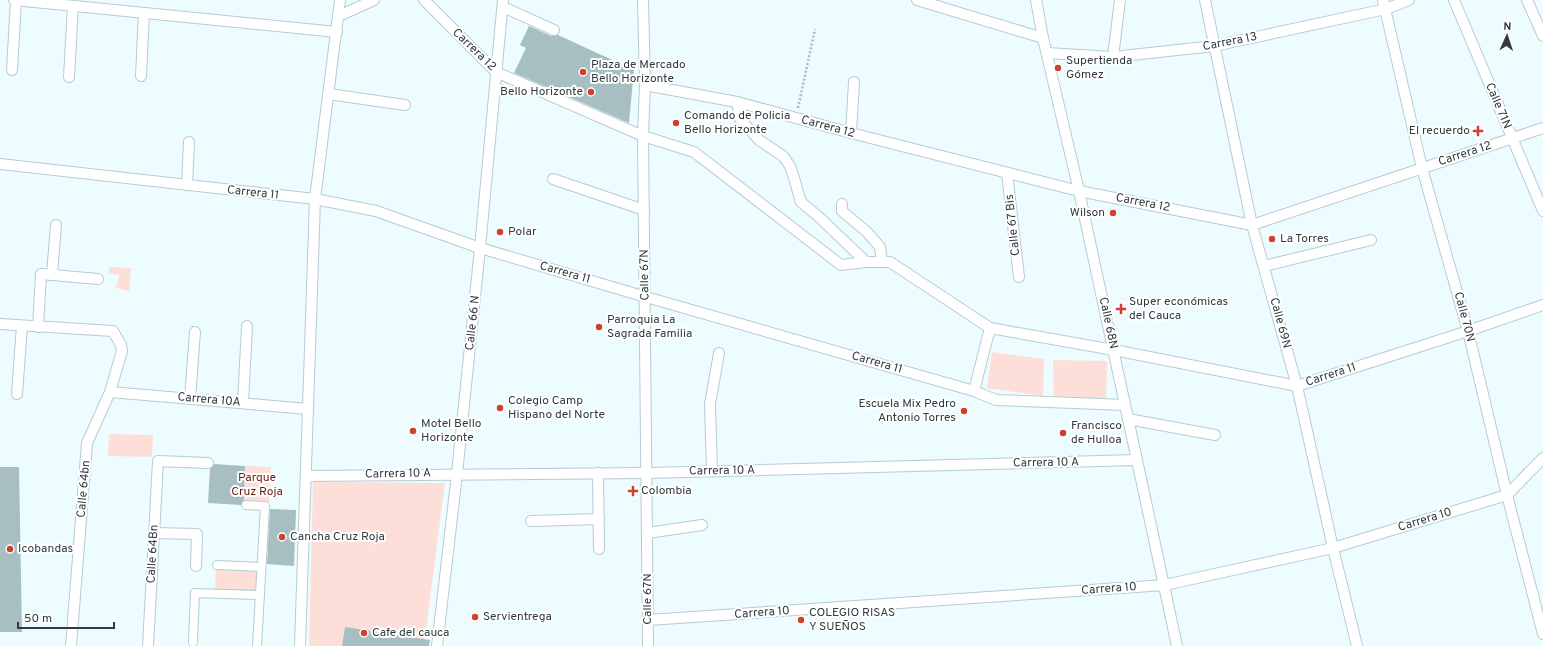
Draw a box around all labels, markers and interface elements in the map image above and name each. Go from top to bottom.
north arrow [1487,16,1527,56]
text: N [1503,20,1512,34]
street label: Carrera 12 [449,25,499,75]
street label: Carrera 13 [1201,29,1259,55]
place label: Supertienda Gómez [1066,53,1132,83]
place label: Plaza de Mercado Bello Horizonte [591,57,686,87]
marker: Supertienda Gómez [1053,63,1063,73]
marker: Plaza de Mercado Bello Horizonte [578,67,588,77]
street label: Calle 71N [1481,81,1515,131]
place label: Bello Horizonte [500,84,583,100]
marker: Bello Horizonte [586,87,596,97]
place label: Comando de Policia Bello Horizonte [684,108,790,138]
street label: Carrera 12 [799,112,857,142]
marker: Comando de Policia Bello Horizonte [671,118,681,128]
place label: El recuerdo [1409,123,1470,139]
marker: El recuerdo [1473,126,1483,136]
street label: Carrera 12 [1436,138,1494,170]
street label: Carrera 11 [226,182,280,204]
street label: Carrera 12 [1114,190,1172,216]
street label: Calle 67 Bis [1002,193,1024,257]
place label: Wilson [1070,205,1105,221]
marker: Wilson [1108,208,1118,218]
place label: Polar [508,224,537,240]
marker: Polar [495,227,505,237]
place label: La Torres [1280,231,1329,247]
marker: La Torres [1267,234,1277,244]
street label: Calle 67N [637,249,653,301]
street label: Carrera 11 [538,258,592,288]
street label: Calle 70N [1450,290,1478,344]
place label: Super económicas del Cauca [1129,294,1228,324]
street label: Calle 66 N [462,295,484,351]
street label: Calle 68N [1095,296,1121,350]
street label: Calle 69N [1266,296,1294,350]
marker: Super económicas del Cauca [1116,304,1126,314]
place label: Parroquia La Sagrada Familia [607,312,692,342]
marker: Parroquia La Sagrada Familia [594,322,604,332]
street label: Carrera 11 [850,348,904,378]
street label: Carrera 11 [1304,359,1358,391]
street label: Carrera 10A [177,389,241,411]
place label: Colegio Camp Hispano del Norte [508,393,605,423]
place label: Escuela Mix Pedro Antonio Torres [858,396,956,426]
marker: Colegio Camp Hispano del Norte [495,403,505,413]
marker: Escuela Mix Pedro Antonio Torres [959,406,969,416]
place label: Motel Bello Horizonte [421,416,482,446]
place label: Francisco de Hulloa [1071,418,1122,448]
marker: Motel Bello Horizonte [408,426,418,436]
marker: Francisco de Hulloa [1058,428,1068,438]
street label: Carrera 10 A [1013,454,1079,472]
street label: Calle 64bn [74,460,94,518]
street label: Carrera 10 A [689,462,755,480]
street label: Carrera 10 A [365,465,431,483]
park label: Parque Cruz Roja [231,470,283,500]
place label: Colombia [641,483,692,499]
marker: Colombia [628,486,638,496]
street label: Carrera 10 [1396,504,1454,536]
street label: Calle 64Bn [143,524,163,584]
place label: Cancha Cruz Roja [290,529,385,545]
marker: Cancha Cruz Roja [277,532,287,542]
place label: Icobandas [18,541,73,557]
marker: Icobandas [5,544,15,554]
street label: Calle 67N [640,573,656,625]
street label: Carrera 10 [1081,579,1137,599]
street label: Carrera 10 [734,603,790,623]
scale bar [18,604,114,630]
place label: COLEGIO RISAS Y SUEÑOS [809,605,895,635]
place label: Servientrega [483,609,552,625]
text: 50 m [24,611,52,627]
marker: Servientrega [470,612,480,622]
marker: COLEGIO RISAS Y SUEÑOS [796,615,806,625]
place label: Cafe del cauca [372,625,449,641]
marker: Cafe del cauca [359,628,369,638]

